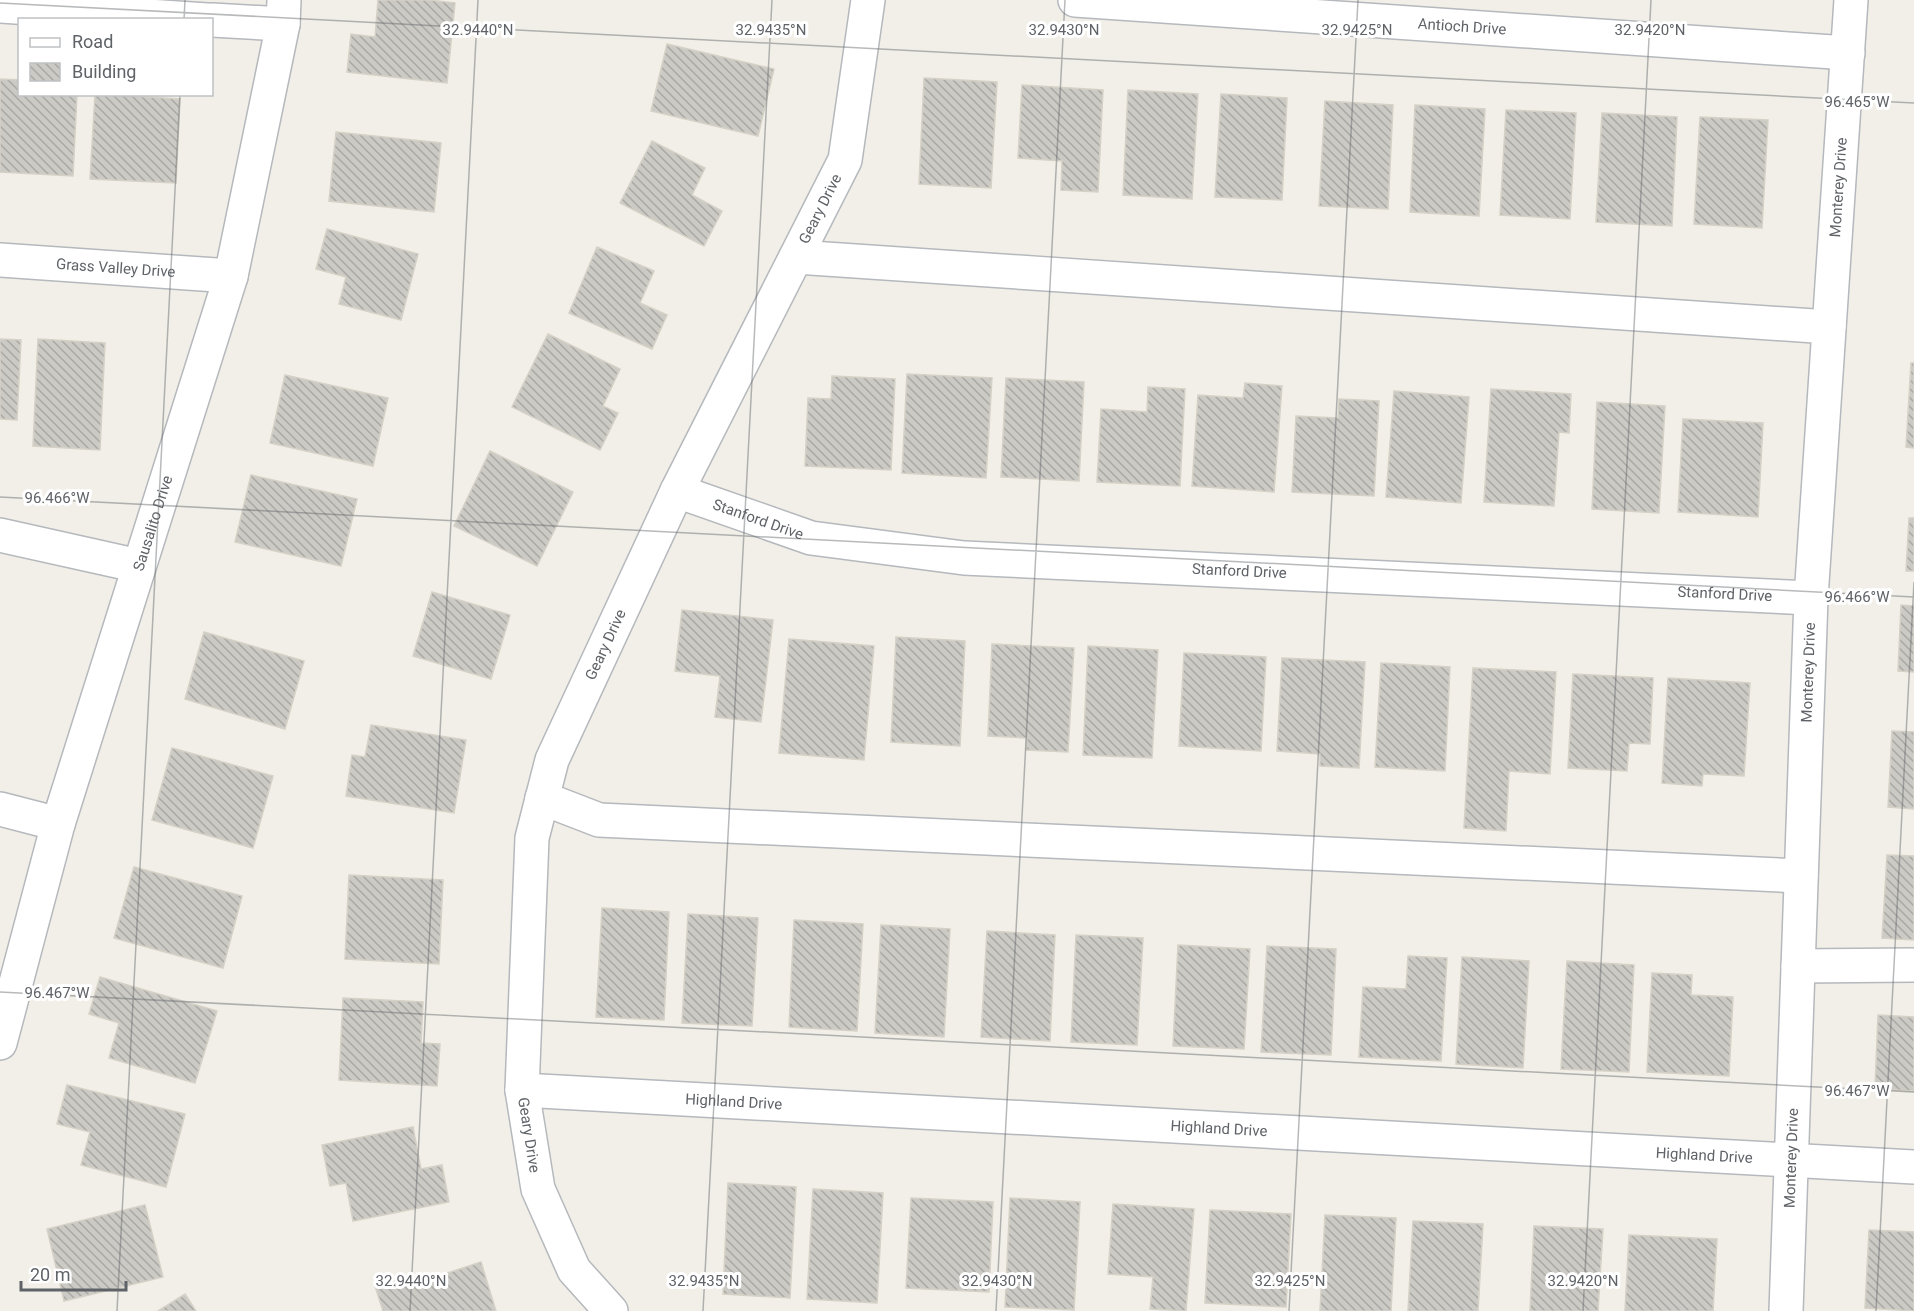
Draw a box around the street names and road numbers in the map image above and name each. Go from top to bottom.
street label: Antioch Drive [1417,15,1507,39]
street label: Monterey Drive [1826,137,1851,238]
street label: Geary Drive [795,171,846,247]
street label: Grass Valley Drive [55,255,176,281]
street label: Sausalito Drive [129,473,177,573]
street label: Stanford Drive [710,495,806,544]
street label: Stanford Drive [1192,560,1287,582]
street label: Stanford Drive [1677,583,1773,605]
street label: Geary Drive [581,606,630,683]
street label: Monterey Drive [1798,622,1819,723]
street label: Highland Drive [685,1090,783,1113]
street label: Geary Drive [514,1096,544,1174]
street label: Monterey Drive [1781,1108,1802,1209]
street label: Highland Drive [1170,1117,1268,1140]
street label: Highland Drive [1655,1144,1753,1167]

